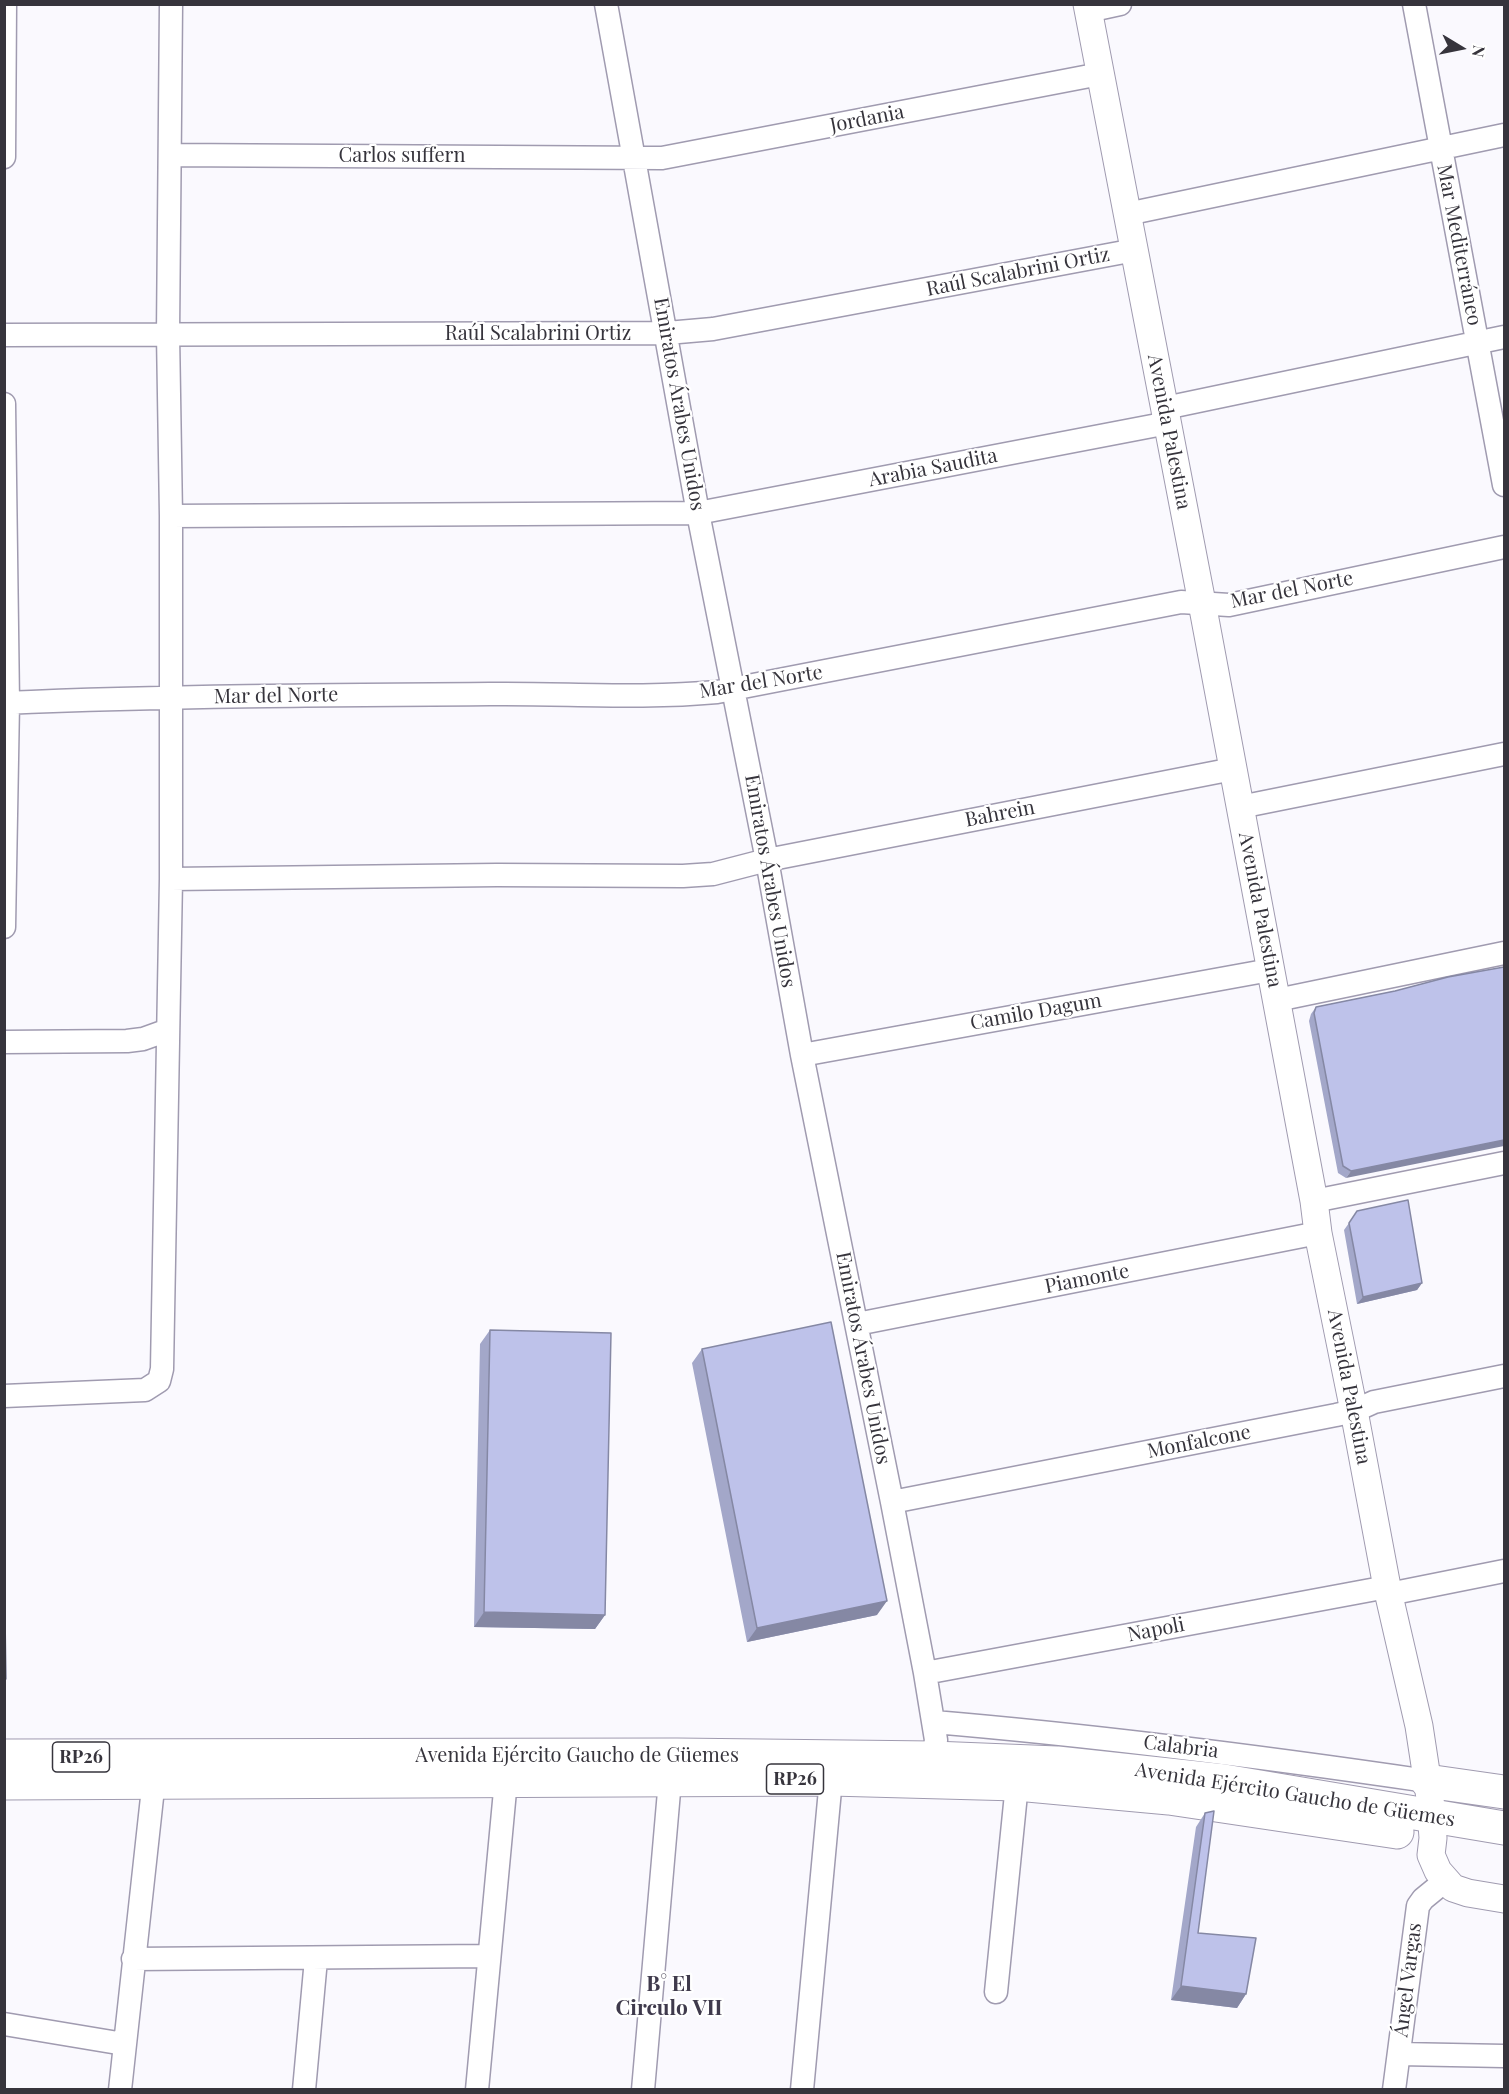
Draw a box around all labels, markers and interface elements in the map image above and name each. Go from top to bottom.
north arrow [1431,18,1491,78]
text: N [1468,44,1491,59]
street label: Jordania [828,100,906,138]
street label: Carlos suffern [339,144,465,168]
street label: Mar Mediterráneo [1432,162,1486,328]
street label: Raúl Scalabrini Ortiz [924,242,1112,302]
street label: Emiratos Árabes Unidos [648,296,710,512]
street label: Raúl Scalabrini Ortiz [445,322,631,346]
street label: Avenida Palestina [1142,352,1196,512]
street label: Arabia Saudita [867,444,999,492]
street label: Mar del Norte [1229,566,1355,614]
street label: Mar del Norte [698,660,824,704]
street label: Mar del Norte [214,683,338,709]
street label: Emiratos Árabes Unidos [739,773,801,989]
street label: Bahrein [963,795,1037,833]
street label: Avenida Palestina [1233,830,1287,990]
street label: Camilo Dagum [968,989,1104,1035]
street label: Emiratos Árabes Unidos [831,1250,895,1466]
street label: Piamonte [1043,1259,1131,1299]
street label: Avenida Palestina [1322,1307,1376,1467]
street label: Monfalcone [1145,1420,1253,1464]
street label: Napoli [1125,1613,1187,1647]
street label: Calabria [1142,1730,1220,1764]
road number: RP26 [52,1742,110,1772]
street label: Avenida Ejército Gaucho de Güemes [415,1744,739,1768]
street label: Avenida Ejército Gaucho de Güemes [1133,1758,1457,1832]
road number: RP26 [766,1764,824,1794]
street label: Ángel Vargas [1389,1921,1427,2039]
district label: B° El Circulo VII [616,1971,722,2021]

